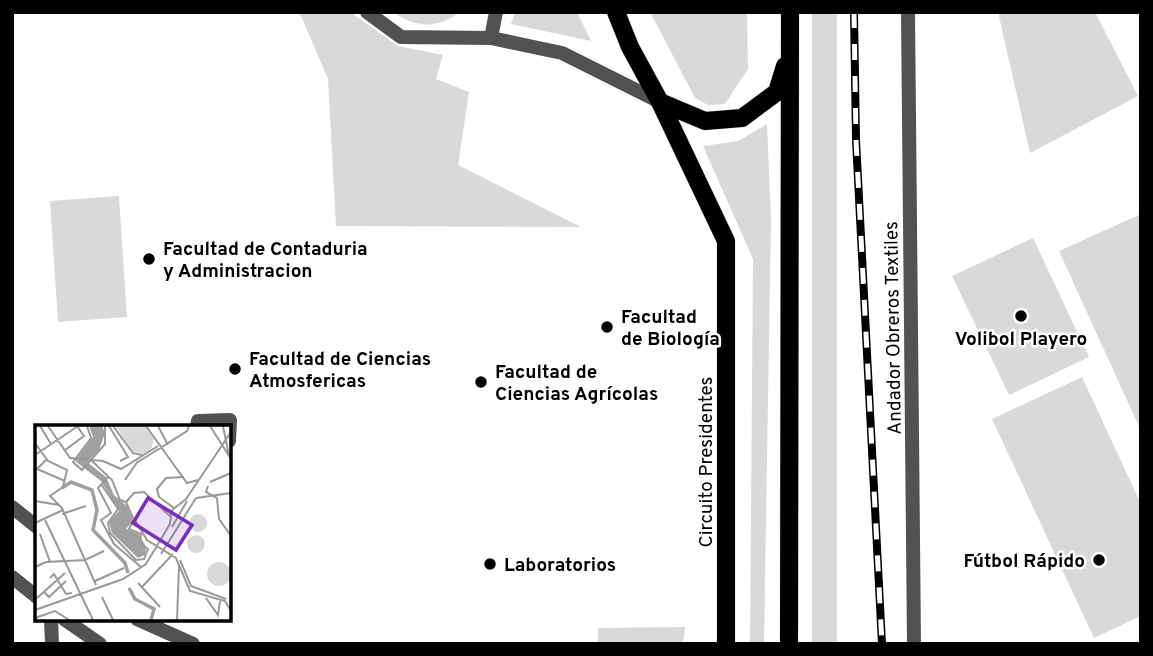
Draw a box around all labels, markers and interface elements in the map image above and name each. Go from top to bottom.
street label: Andador Obreros Textiles [880,221,908,435]
place label: Facultad de Contaduria y Administracion [163,238,368,284]
marker: Facultad de Contaduria y Administracion [141,251,157,267]
place label: Facultad de Biología [621,306,720,352]
marker: Volibol Playero [1013,308,1029,324]
marker: Facultad de Biología [599,319,615,335]
place label: Volibol Playero [955,328,1087,352]
place label: Facultad de Ciencias Atmosfericas [249,348,431,394]
marker: Facultad de Ciencias Atmosfericas [227,361,243,377]
place label: Facultad de Ciencias Agrícolas [495,361,658,407]
marker: Facultad de Ciencias Agrícolas [473,374,489,390]
street label: Circuito Presidentes [695,376,719,548]
inset map [35,425,231,621]
place label: Fútbol Rápido [964,550,1085,574]
marker: Fútbol Rápido [1091,552,1107,568]
place label: Laboratorios [504,554,616,578]
marker: Laboratorios [482,556,498,572]

